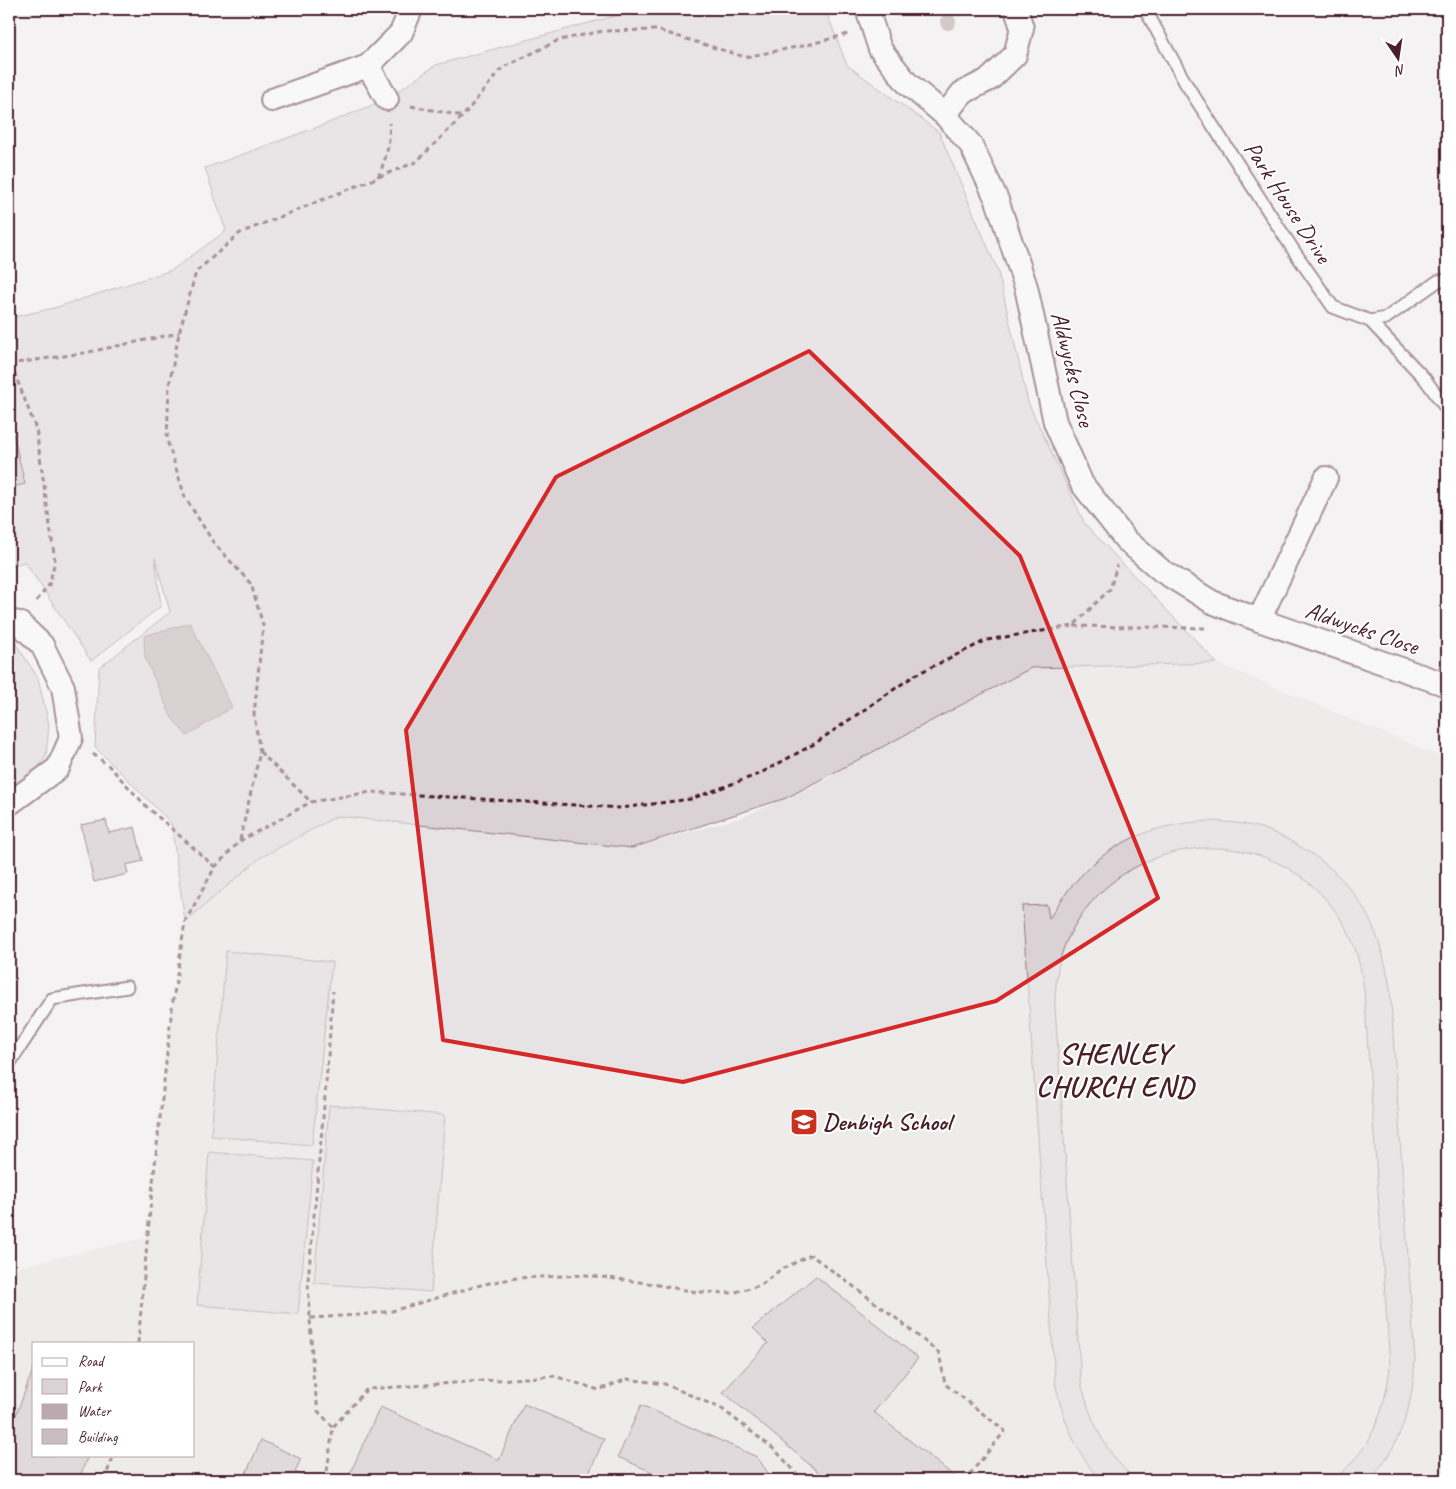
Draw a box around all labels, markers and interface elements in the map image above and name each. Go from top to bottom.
north arrow [1374,32,1424,82]
text: N [1392,61,1407,80]
street label: Park House Drive [1237,135,1340,270]
street label: Aldwycks Close [1044,309,1102,432]
street label: Aldwycks Close [1302,595,1424,662]
district label: SHENLEY CHURCH END [1036,1035,1196,1105]
school or university icon: Denbigh School [789,1107,819,1137]
place label: Denbigh School [823,1107,956,1137]
legend [32,1342,195,1456]
text: Road [78,1352,105,1371]
text: Park [78,1378,103,1397]
text: Water [78,1402,112,1421]
text: Building [78,1428,118,1447]

